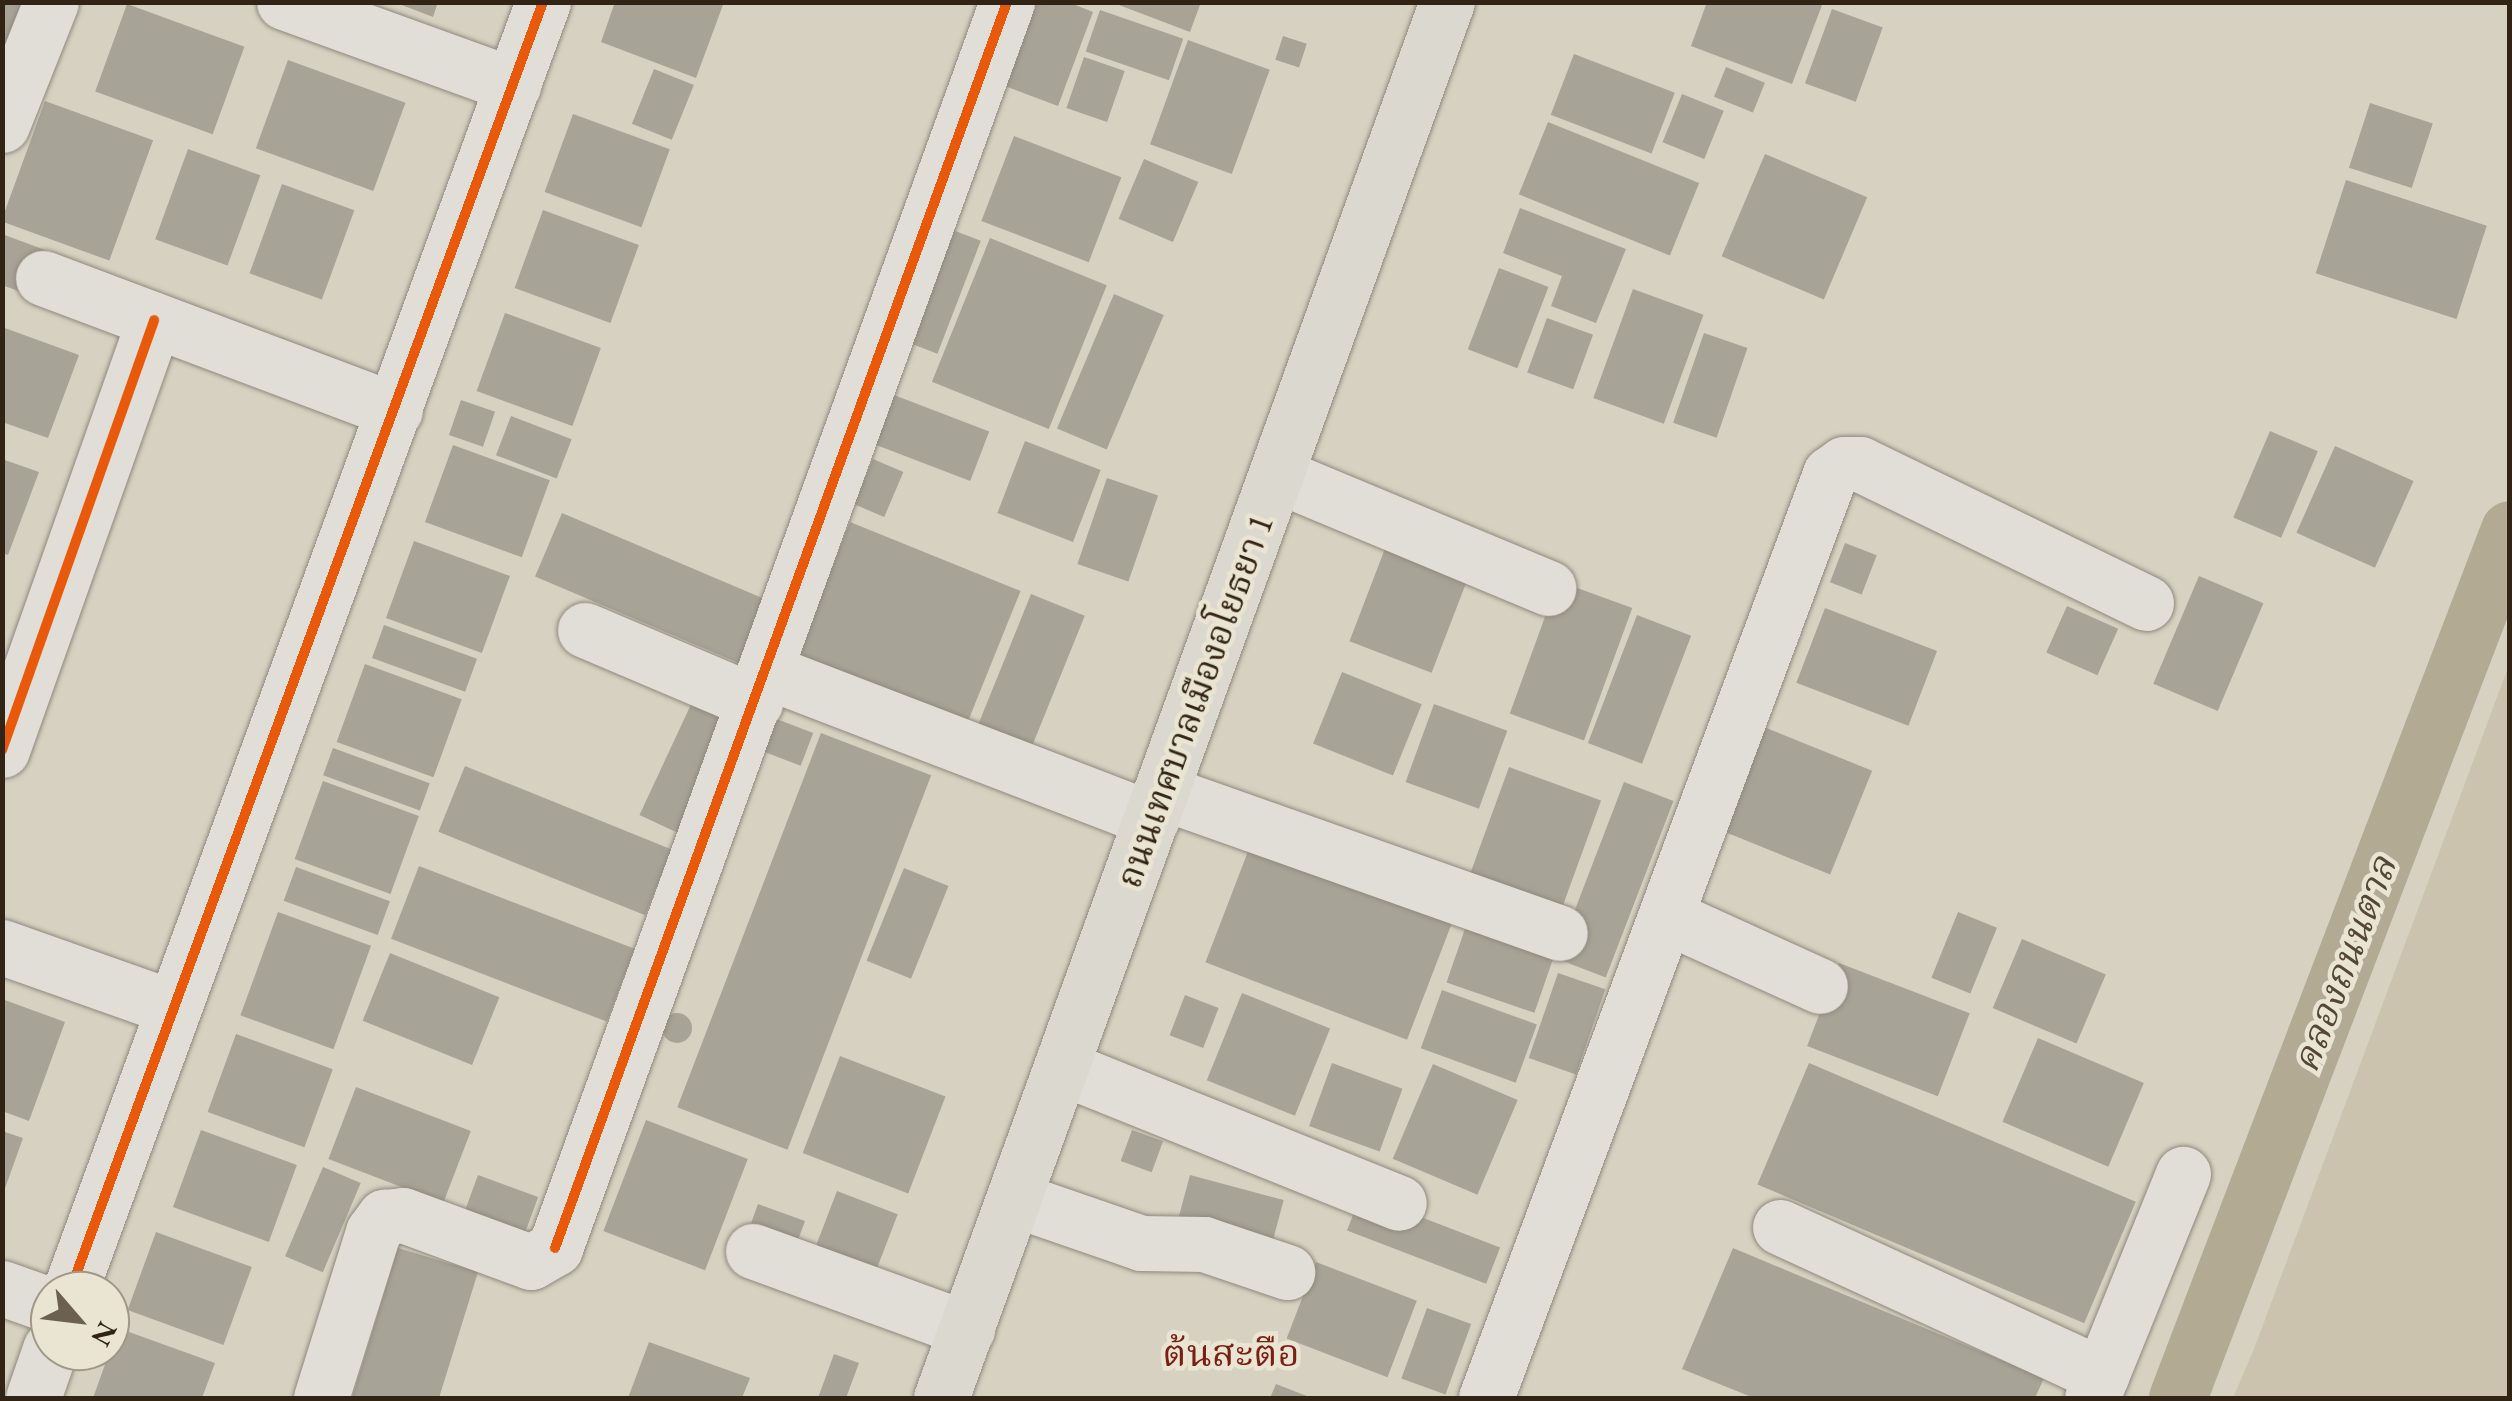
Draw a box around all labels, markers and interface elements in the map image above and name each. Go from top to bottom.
street label: ถนนเทศบาลเมืองอโยธยา 1 [1108,509,1282,893]
water label: คลองถนนตาล [2282,850,2406,1078]
north arrow [30,1271,130,1371]
text: N [84,1316,126,1353]
district label: ต้นสะตือ [1162,1330,1300,1376]

